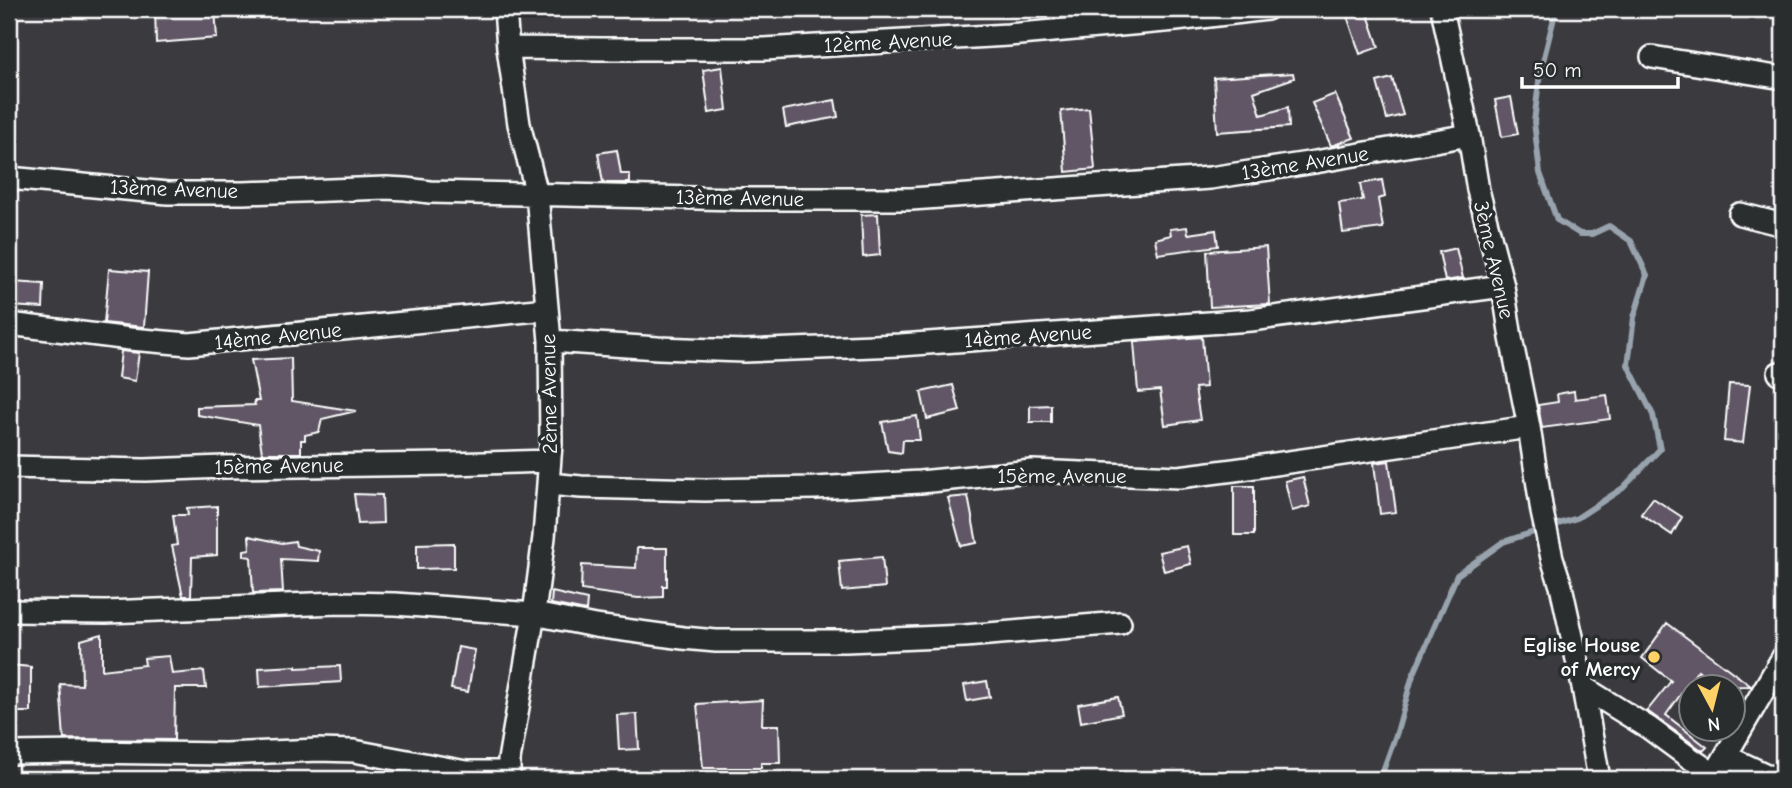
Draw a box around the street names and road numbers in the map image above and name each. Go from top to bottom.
street label: 12ème Avenue [823,27,953,57]
street label: 13ème Avenue [1240,141,1370,185]
street label: 13ème Avenue [109,175,239,203]
street label: 13ème Avenue [676,185,804,211]
street label: 3ème Avenue [1469,199,1519,321]
street label: 14ème Avenue [213,317,343,355]
street label: 14ème Avenue [963,320,1093,352]
street label: 2ème Avenue [536,334,562,454]
street label: 15ème Avenue [214,453,344,479]
street label: 15ème Avenue [997,464,1127,488]

